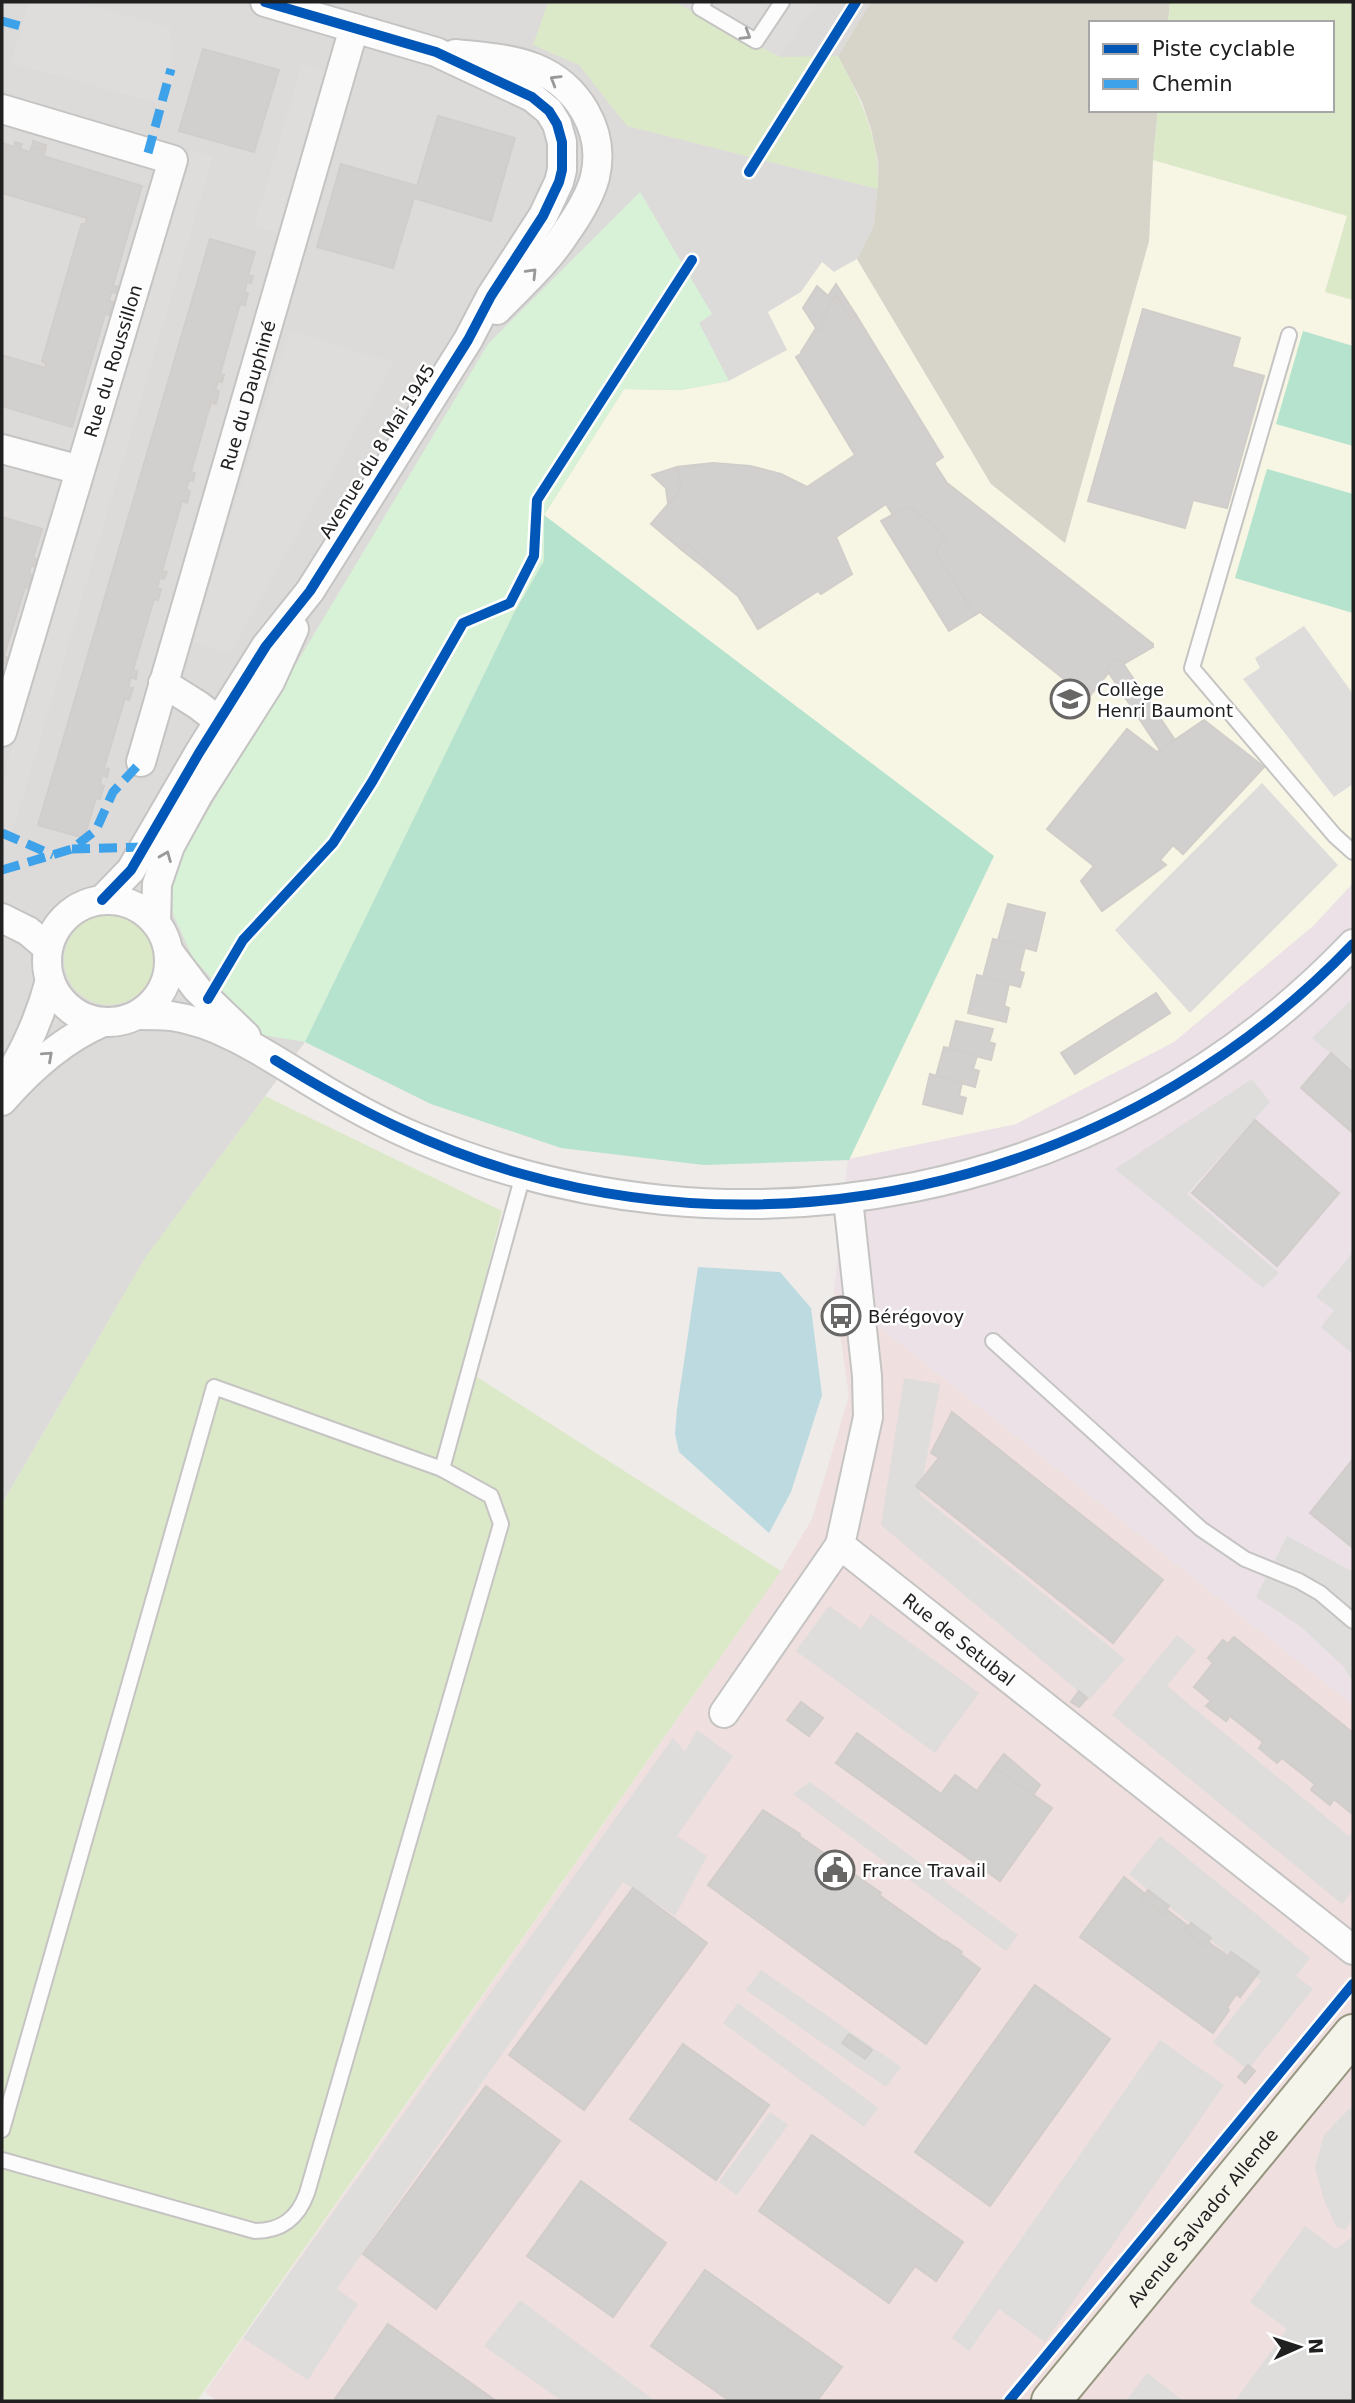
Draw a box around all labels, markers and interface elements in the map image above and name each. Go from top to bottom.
legend [1089,21,1334,112]
one-way arrow [738,27,751,40]
text: Piste cyclable [1152,37,1295,61]
text: Chemin [1152,72,1233,96]
one-way arrow [549,75,562,88]
one-way arrow [524,268,537,281]
street label: Rue du Roussillon [80,282,146,440]
street label: Rue du Dauphiné [216,318,279,473]
street label: Avenue du 8 Mai 1945 [315,360,439,542]
school or university icon: Collège Henri Baumont [1049,678,1091,720]
place label: Collège Henri Baumont [1097,679,1233,721]
one-way arrow [157,851,171,863]
one-way arrow [39,1052,52,1065]
bus stop icon: Bérégovoy [820,1295,862,1337]
place label: Bérégovoy [868,1306,965,1327]
street label: Rue de Setubal [899,1589,1019,1690]
public building icon: France Travail [814,1849,856,1891]
place label: France Travail [862,1860,986,1881]
street label: Avenue Salvador Allende [1123,2124,1282,2311]
north arrow [1264,2312,1334,2382]
text: N [1305,2338,1327,2355]

